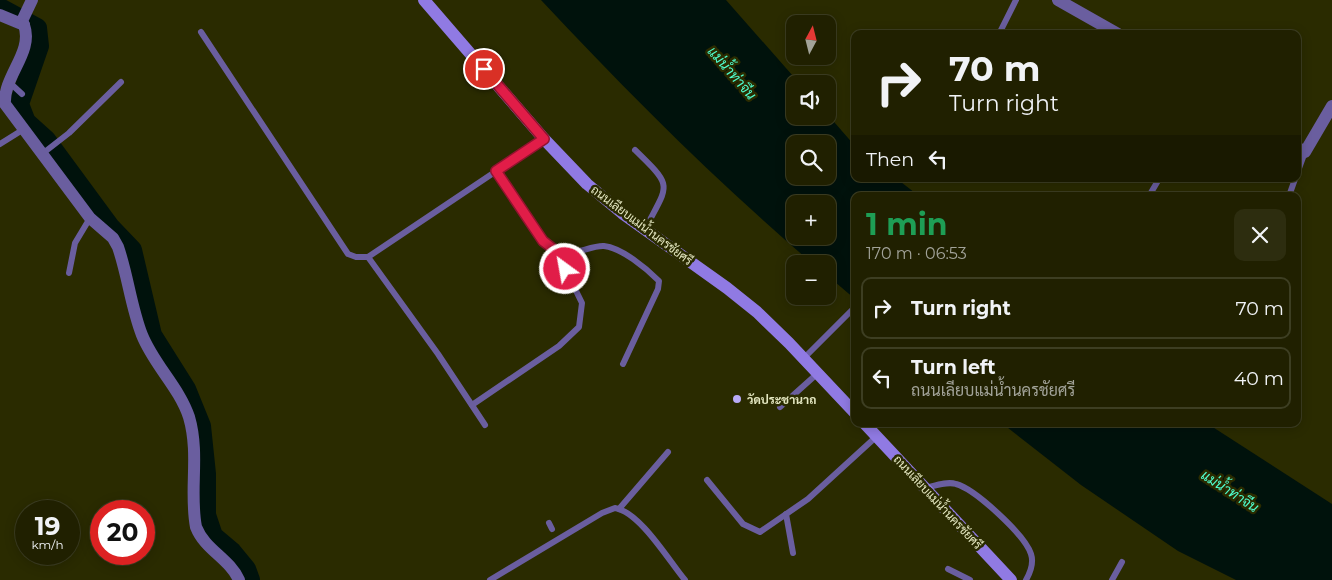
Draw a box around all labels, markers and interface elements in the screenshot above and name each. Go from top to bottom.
north arrow [786,15,836,65]
map controls [786,15,836,305]
water label: แม่น้ำท่าจีน [704,41,762,104]
text: 70 m [949,47,1040,90]
pin [463,48,505,90]
icon: right [866,50,931,115]
icon: arrive [470,55,498,83]
button: sound [786,75,836,125]
text: Turn right [949,90,1059,117]
button: search [786,135,836,185]
icon: left [924,145,952,173]
text: Then [866,148,914,171]
street label: ถนนเลียบแม่น้ำนครชัยศรี [588,180,698,268]
button: + [786,195,836,245]
text: 1 min [866,206,947,243]
button: close [1234,209,1286,261]
position arrow [538,242,590,294]
text: 170 m · 06:53 [866,244,967,263]
button: − [786,255,836,305]
icon: right [868,294,896,322]
text: Turn right [911,297,1011,320]
text: 70 m [1235,297,1284,320]
text: Turn left [911,356,996,379]
icon: left [868,364,896,392]
text: 40 m [1234,367,1284,390]
text: ถนนเลียบแม่น้ำนครชัยศรี [911,381,1075,400]
place label: วัดประชานาถ [747,392,816,407]
marker: วัดประชานาถ [731,393,743,405]
street label: ถนนเลียบแม่น้ำนครชัยศรี [891,450,988,552]
water label: แม่น้ำท่าจีน [1198,463,1264,516]
speed limit sign: 20 [90,500,155,565]
text: 19 [35,511,60,541]
text: km/h [31,537,64,552]

